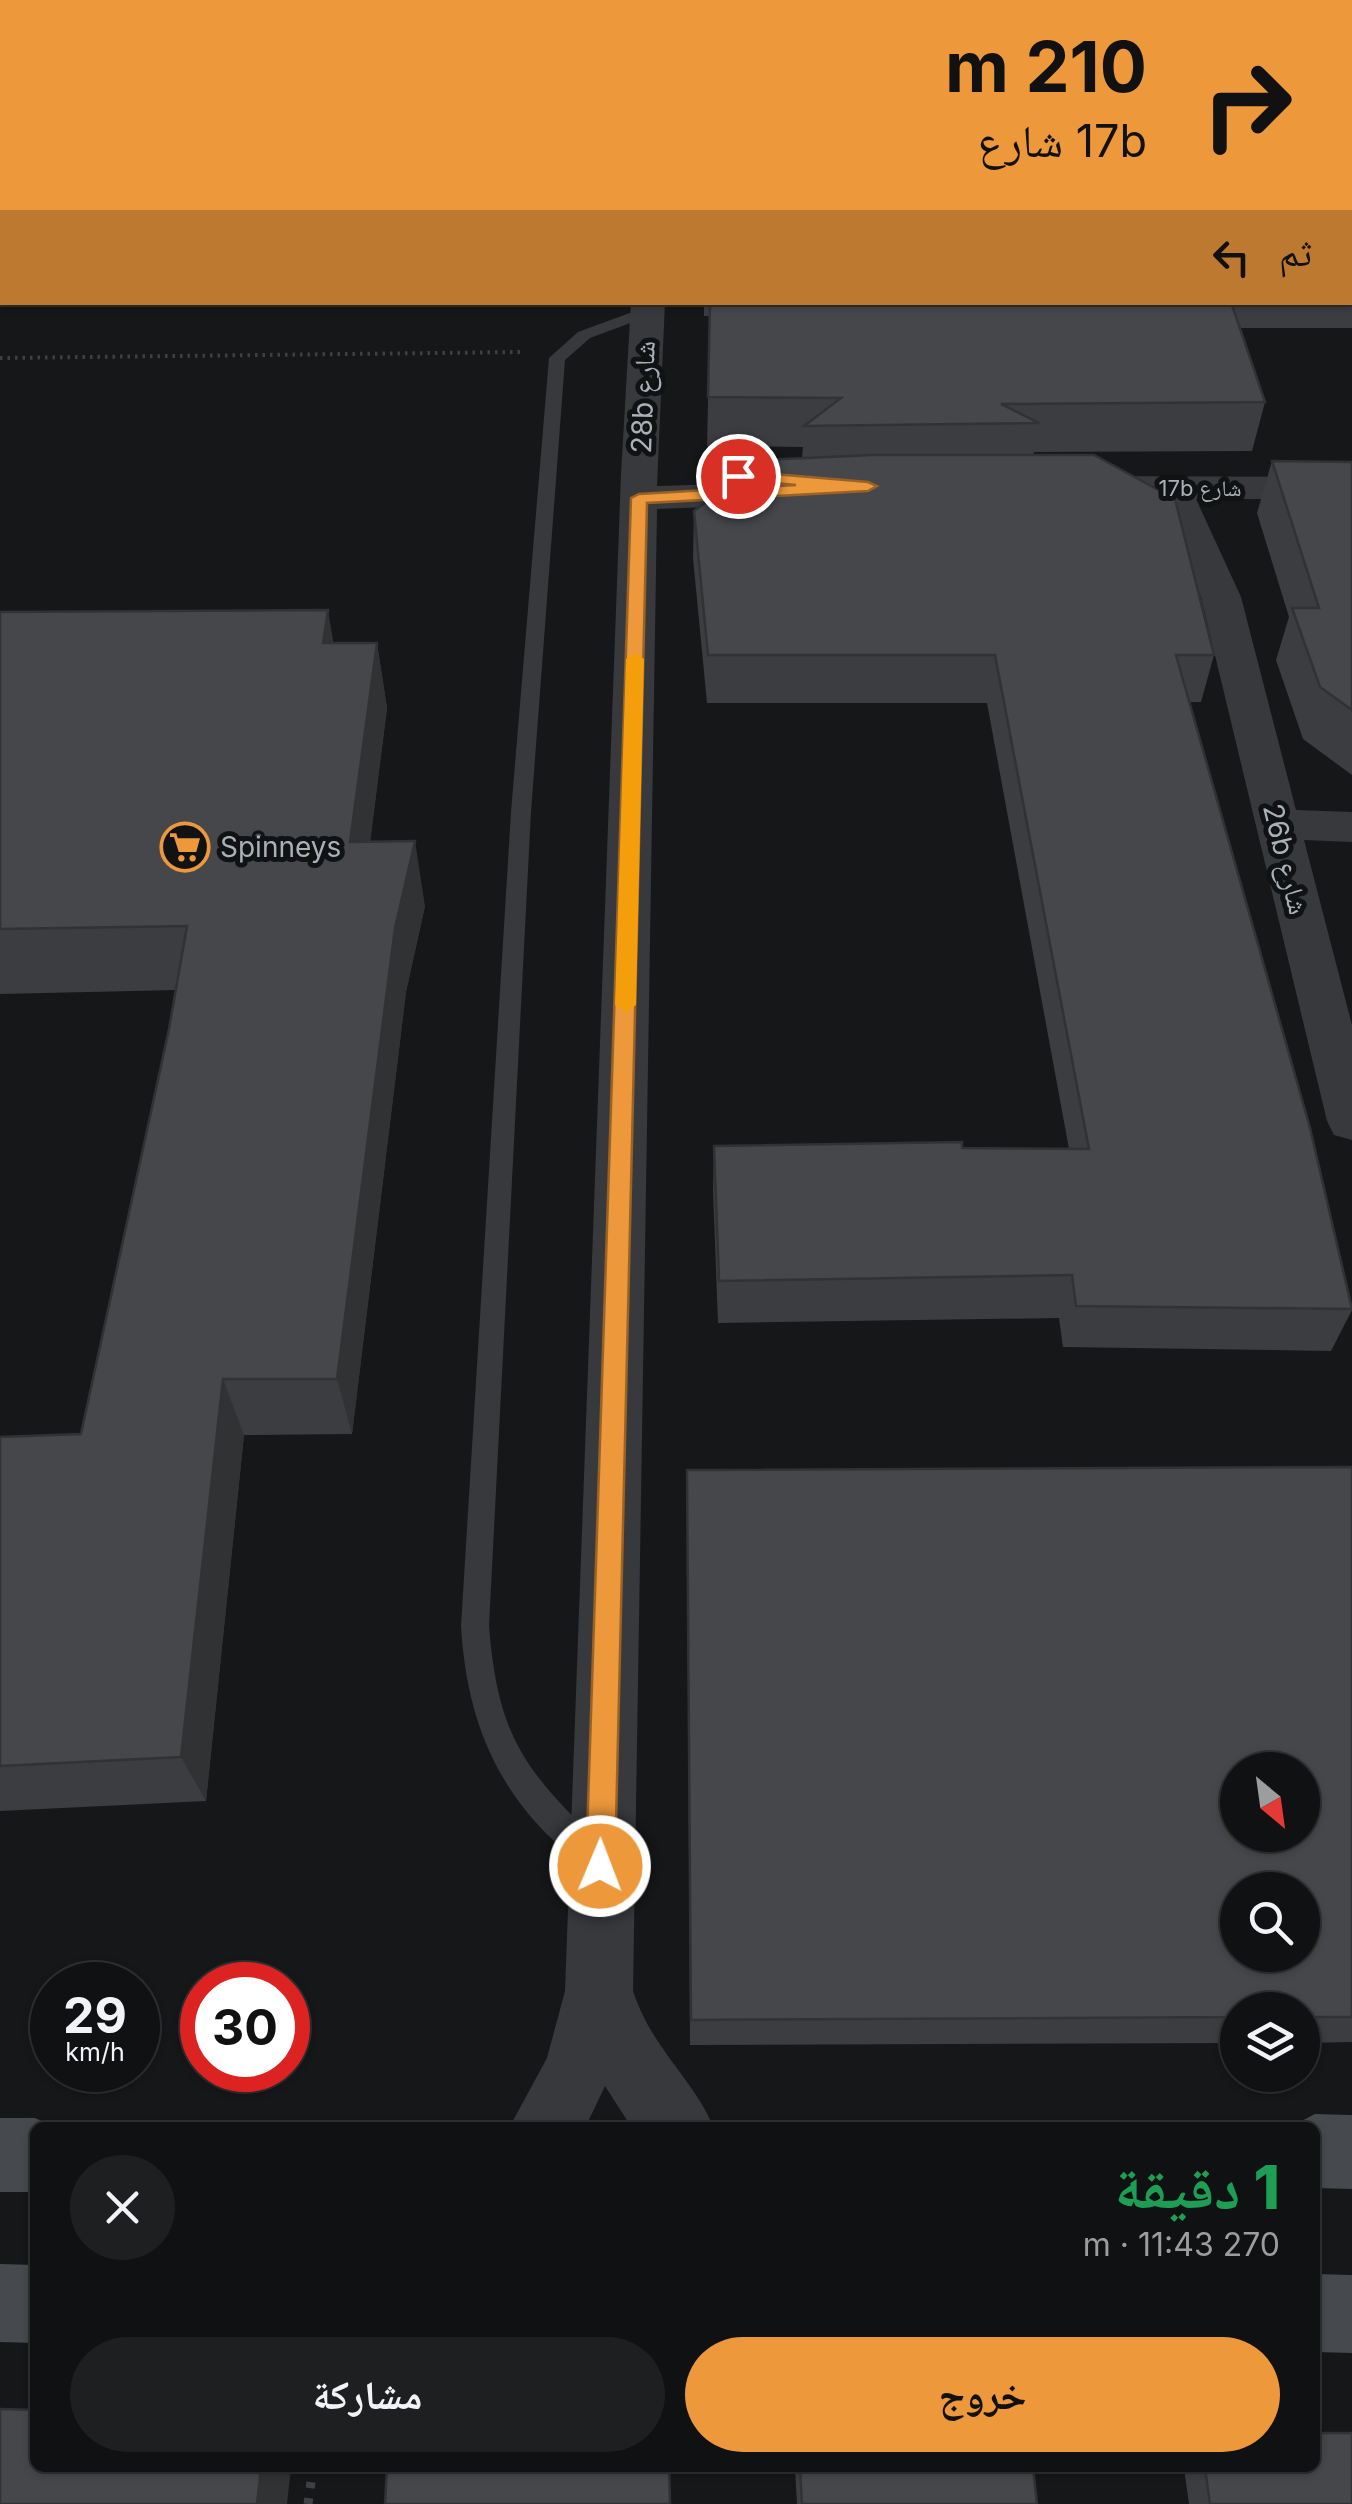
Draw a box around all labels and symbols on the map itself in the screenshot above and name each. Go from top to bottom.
street label: 28b شارع [624,340,663,454]
pin [696,434,781,519]
street label: 17b شارع [1159,475,1241,502]
street label: 26b شارع [1255,800,1316,918]
supermarket icon: Spinneys [159,821,211,873]
place label: Spinneys [220,830,341,864]
north arrow [1220,1752,1320,1852]
position arrow [548,1814,652,1918]
speed limit sign: 30 [180,1962,310,2092]

